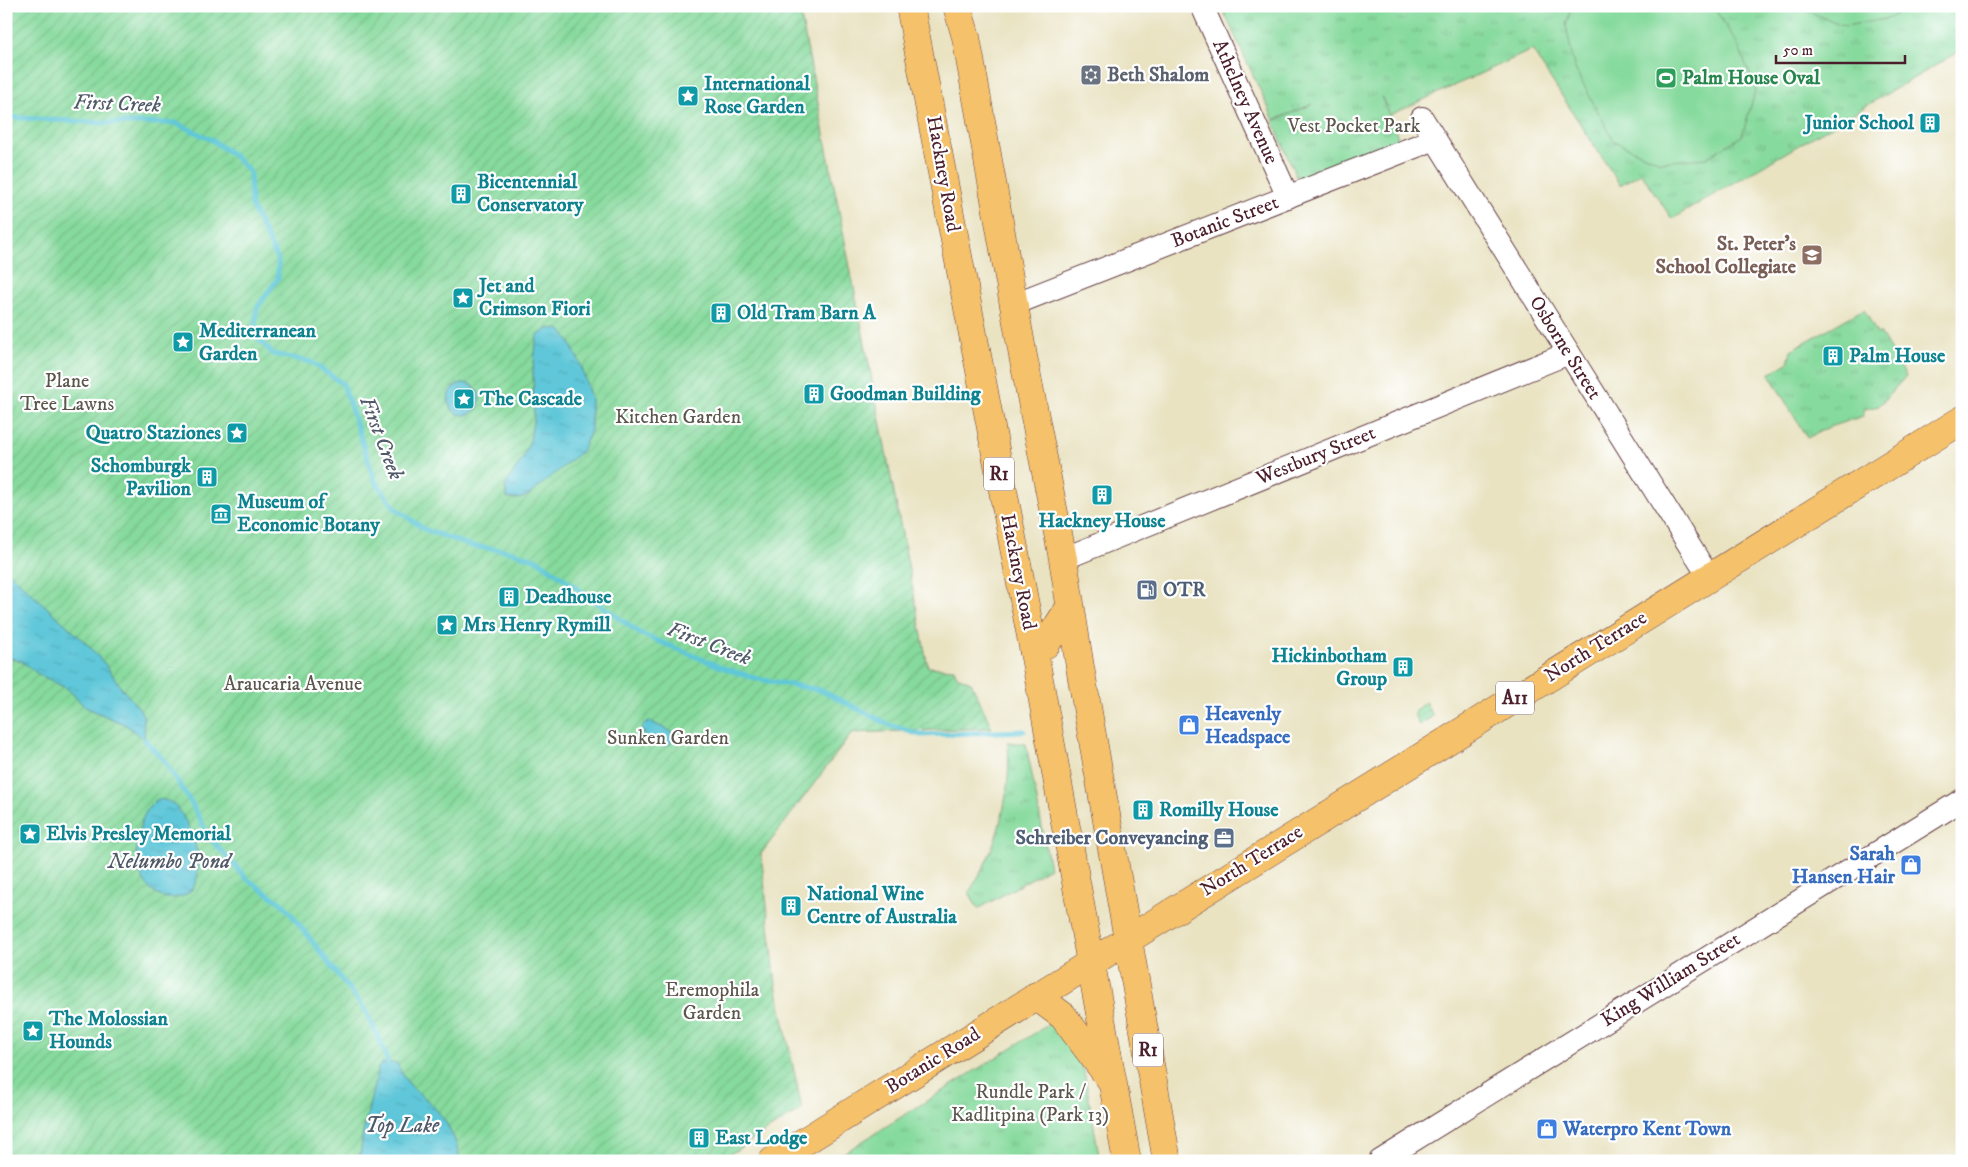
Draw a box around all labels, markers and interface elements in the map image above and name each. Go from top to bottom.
scale bar [1776,32,1904,64]
street label: Athelney Avenue [1206,36,1284,168]
text: 50 m [1783,41,1813,60]
synagogue icon: Beth Shalom [1079,63,1103,87]
place label: Beth Shalom [1107,63,1209,88]
sports icon: Palm House Oval [1654,66,1678,90]
place label: Palm House Oval [1682,66,1821,91]
place label: International Rose Garden [704,72,811,120]
place icon: International Rose Garden [676,84,700,108]
water label: First Creek [73,89,161,119]
place label: Junior School [1803,111,1915,136]
building icon: Junior School [1918,111,1942,135]
street label: Hackney Road [920,114,966,234]
park label: Vest Pocket Park [1287,114,1421,139]
place label: Bicentennial Conservatory [477,170,584,218]
building icon: Bicentennial Conservatory [449,182,473,206]
street label: Botanic Street [1168,190,1282,254]
place label: St. Peter's School Collegiate [1656,232,1797,280]
school or university icon: St. Peter's School Collegiate [1800,243,1824,267]
place label: Jet and Crimson Fiori [477,274,591,322]
place icon: Jet and Crimson Fiori [451,286,475,310]
street label: Osborne Street [1523,292,1607,404]
building icon: Old Tram Barn A [709,301,733,325]
place label: Old Tram Barn A [737,301,877,326]
place label: Mediterranean Garden [199,319,317,367]
place icon: Mediterranean Garden [171,330,195,354]
building icon: Palm House [1821,344,1845,368]
place label: Palm House [1849,344,1946,369]
park label: Plane Tree Lawns [20,369,114,417]
building icon: Goodman Building [802,382,826,406]
place label: Goodman Building [830,382,982,407]
place icon: The Cascade [452,387,476,411]
place label: The Cascade [479,387,583,412]
water label: First Creek [353,393,409,484]
park label: Kitchen Garden [615,405,742,430]
place label: Quatro Staziones [86,421,221,446]
place icon: Quatro Staziones [225,421,249,445]
street label: Westbury Street [1252,421,1379,492]
place label: Schomburgk Pavilion [91,454,192,502]
road number: R1 [984,458,1014,490]
building icon: Schomburgk Pavilion [195,465,219,489]
building icon: Hackney House [1090,483,1114,507]
place label: Museum of Economic Botany [237,490,380,538]
museum icon: Museum of Economic Botany [209,502,233,526]
place label: Hackney House [1038,509,1166,534]
street label: Hackney Road [995,512,1041,632]
fuel station icon: OTR [1135,578,1159,602]
place label: OTR [1163,578,1206,603]
building icon: Deadhouse [497,585,521,609]
place label: Deadhouse [525,585,612,610]
street label: North Terrace [1540,606,1652,688]
place icon: Mrs Henry Rymill [435,613,459,637]
place label: Mrs Henry Rymill [463,613,612,638]
water label: First Creek [664,616,755,672]
place label: Hickinbotham Group [1271,644,1387,692]
building icon: Hickinbotham Group [1391,655,1415,679]
park label: Araucaria Avenue [224,672,362,697]
road number: A11 [1496,681,1534,714]
place label: Heavenly Headspace [1205,702,1291,750]
shop icon: Heavenly Headspace [1177,713,1201,737]
park label: Sunken Garden [607,726,730,751]
building icon: Romilly House [1131,798,1155,822]
place label: Romilly House [1159,798,1279,823]
street label: North Terrace [1196,820,1308,902]
place icon: Elvis Presley Memorial [18,822,42,846]
place label: Elvis Presley Memorial [46,822,232,847]
place label: Schreiber Conveyancing [1015,826,1209,851]
office icon: Schreiber Conveyancing [1212,826,1236,850]
place label: Sarah Hansen Hair [1792,842,1896,890]
water label: Nelumbo Pond [107,849,233,875]
shop icon: Sarah Hansen Hair [1899,853,1923,877]
place label: National Wine Centre of Australia [807,882,957,930]
building icon: National Wine Centre of Australia [779,894,803,918]
street label: King William Street [1597,927,1745,1033]
park label: Eremophila Garden [665,978,760,1026]
place label: The Molossian Hounds [48,1007,168,1055]
place icon: The Molossian Hounds [21,1019,45,1043]
street label: Botanic Road [881,1022,985,1100]
road number: R1 [1133,1034,1163,1066]
park label: Rundle Park / Kadlitpina (Park 13) [951,1080,1109,1128]
water label: Top Lake [365,1113,440,1139]
shop icon: Waterpro Kent Town [1535,1117,1559,1141]
place label: Waterpro Kent Town [1562,1117,1732,1142]
building icon: East Lodge [687,1126,711,1150]
place label: East Lodge [715,1126,808,1151]

